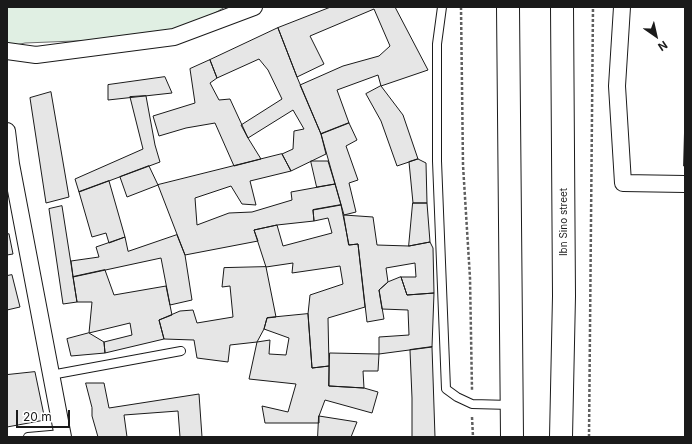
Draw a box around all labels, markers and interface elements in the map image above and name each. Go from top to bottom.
north arrow [636,16,676,56]
text: N [655,38,670,54]
street label: Ibn Sino street [558,188,570,256]
scale bar [18,402,72,428]
text: 20 m [23,409,52,424]

